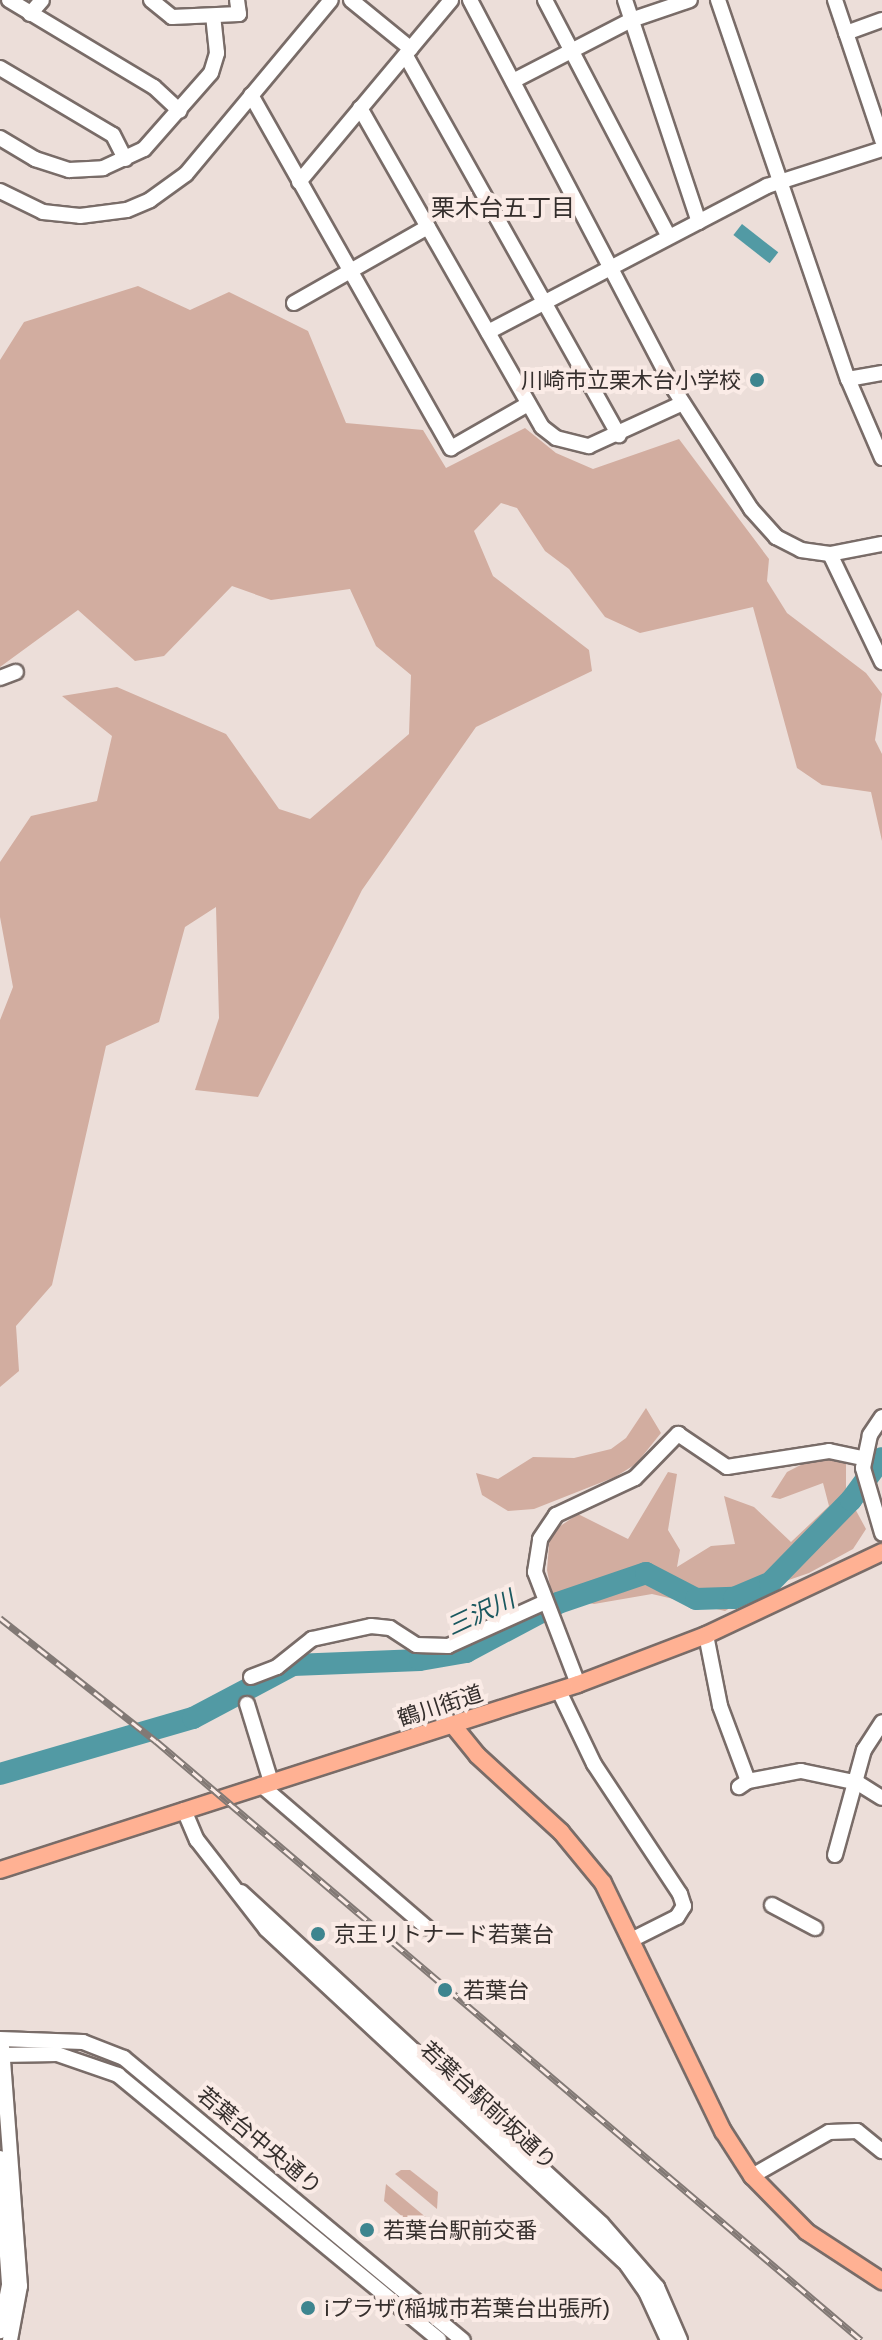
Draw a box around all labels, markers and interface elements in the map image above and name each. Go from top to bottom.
district label: 栗木台五丁目 [431,193,575,221]
place label: 川崎市立栗木台小学校 [521,367,741,393]
marker: 川崎市立栗木台小学校 [748,371,766,389]
water label: 三沢川 [441,1584,519,1640]
street label: 鶴川街道 [394,1679,486,1731]
place label: 京王リトナード若葉台 [334,1921,554,1947]
marker: 京王リトナード若葉台 [309,1925,327,1943]
place label: 若葉台 [463,1977,529,2003]
marker: 若葉台 [434,1979,456,2001]
street label: 若葉台駅前坂通り [416,2035,562,2175]
street label: 若葉台中央通り [193,2080,327,2200]
place label: 若葉台駅前交番 [383,2217,537,2243]
marker: 若葉台駅前交番 [358,2221,376,2239]
place label: iプラザ(稲城市若葉台出張所) [324,2295,611,2321]
marker: iプラザ(稲城市若葉台出張所) [299,2299,317,2317]

